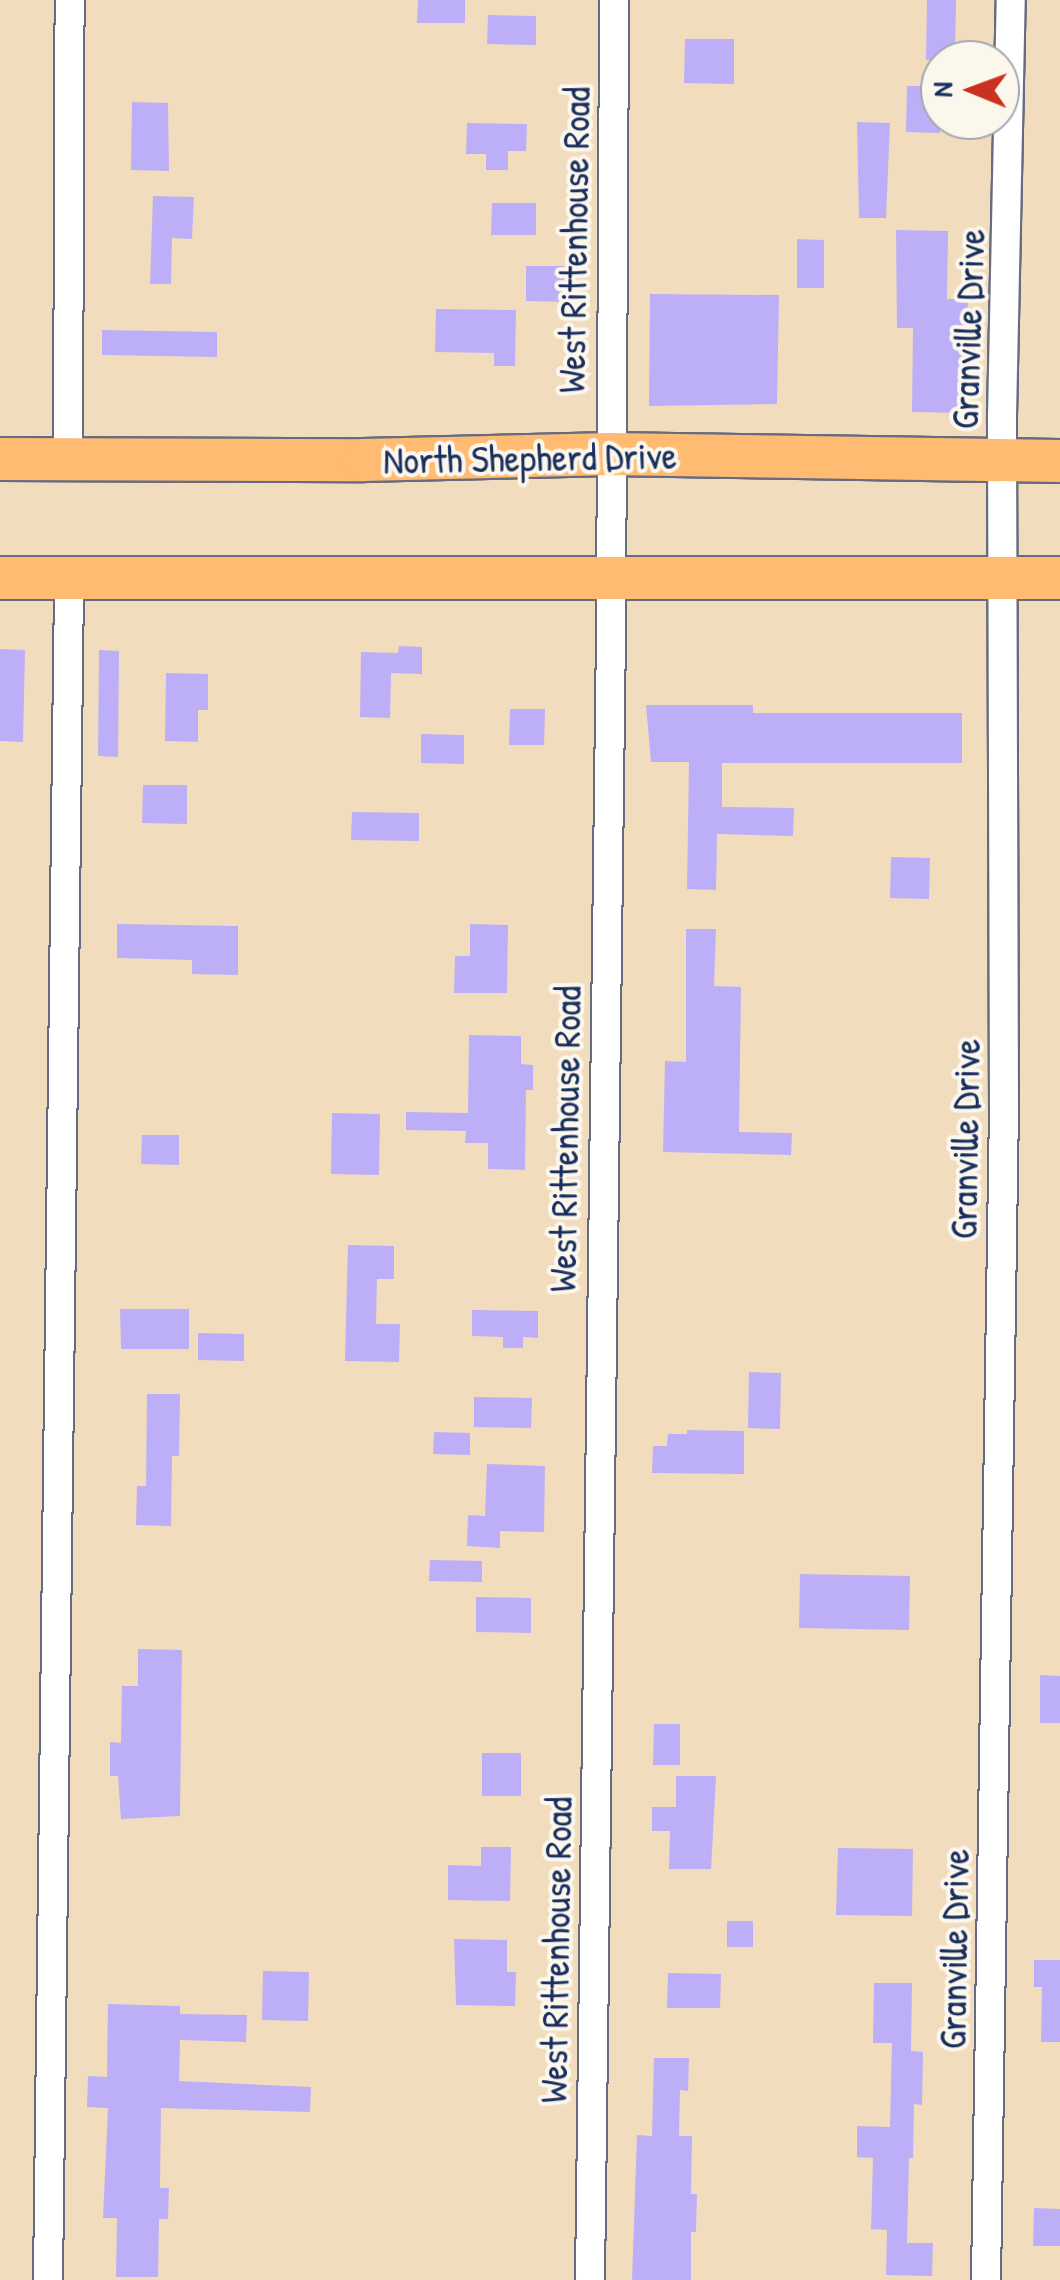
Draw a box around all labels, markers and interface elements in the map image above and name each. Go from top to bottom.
north arrow [920,40,1020,140]
text: N [923,82,961,97]
street label: West Rittenhouse Road [549,86,599,394]
street label: Granville Drive [942,228,994,430]
street label: North Shepherd Drive [383,433,677,483]
street label: West Rittenhouse Road [540,985,590,1293]
street label: Granville Drive [940,1038,990,1240]
street label: West Rittenhouse Road [531,1796,581,2104]
street label: Granville Drive [929,1848,979,2050]

